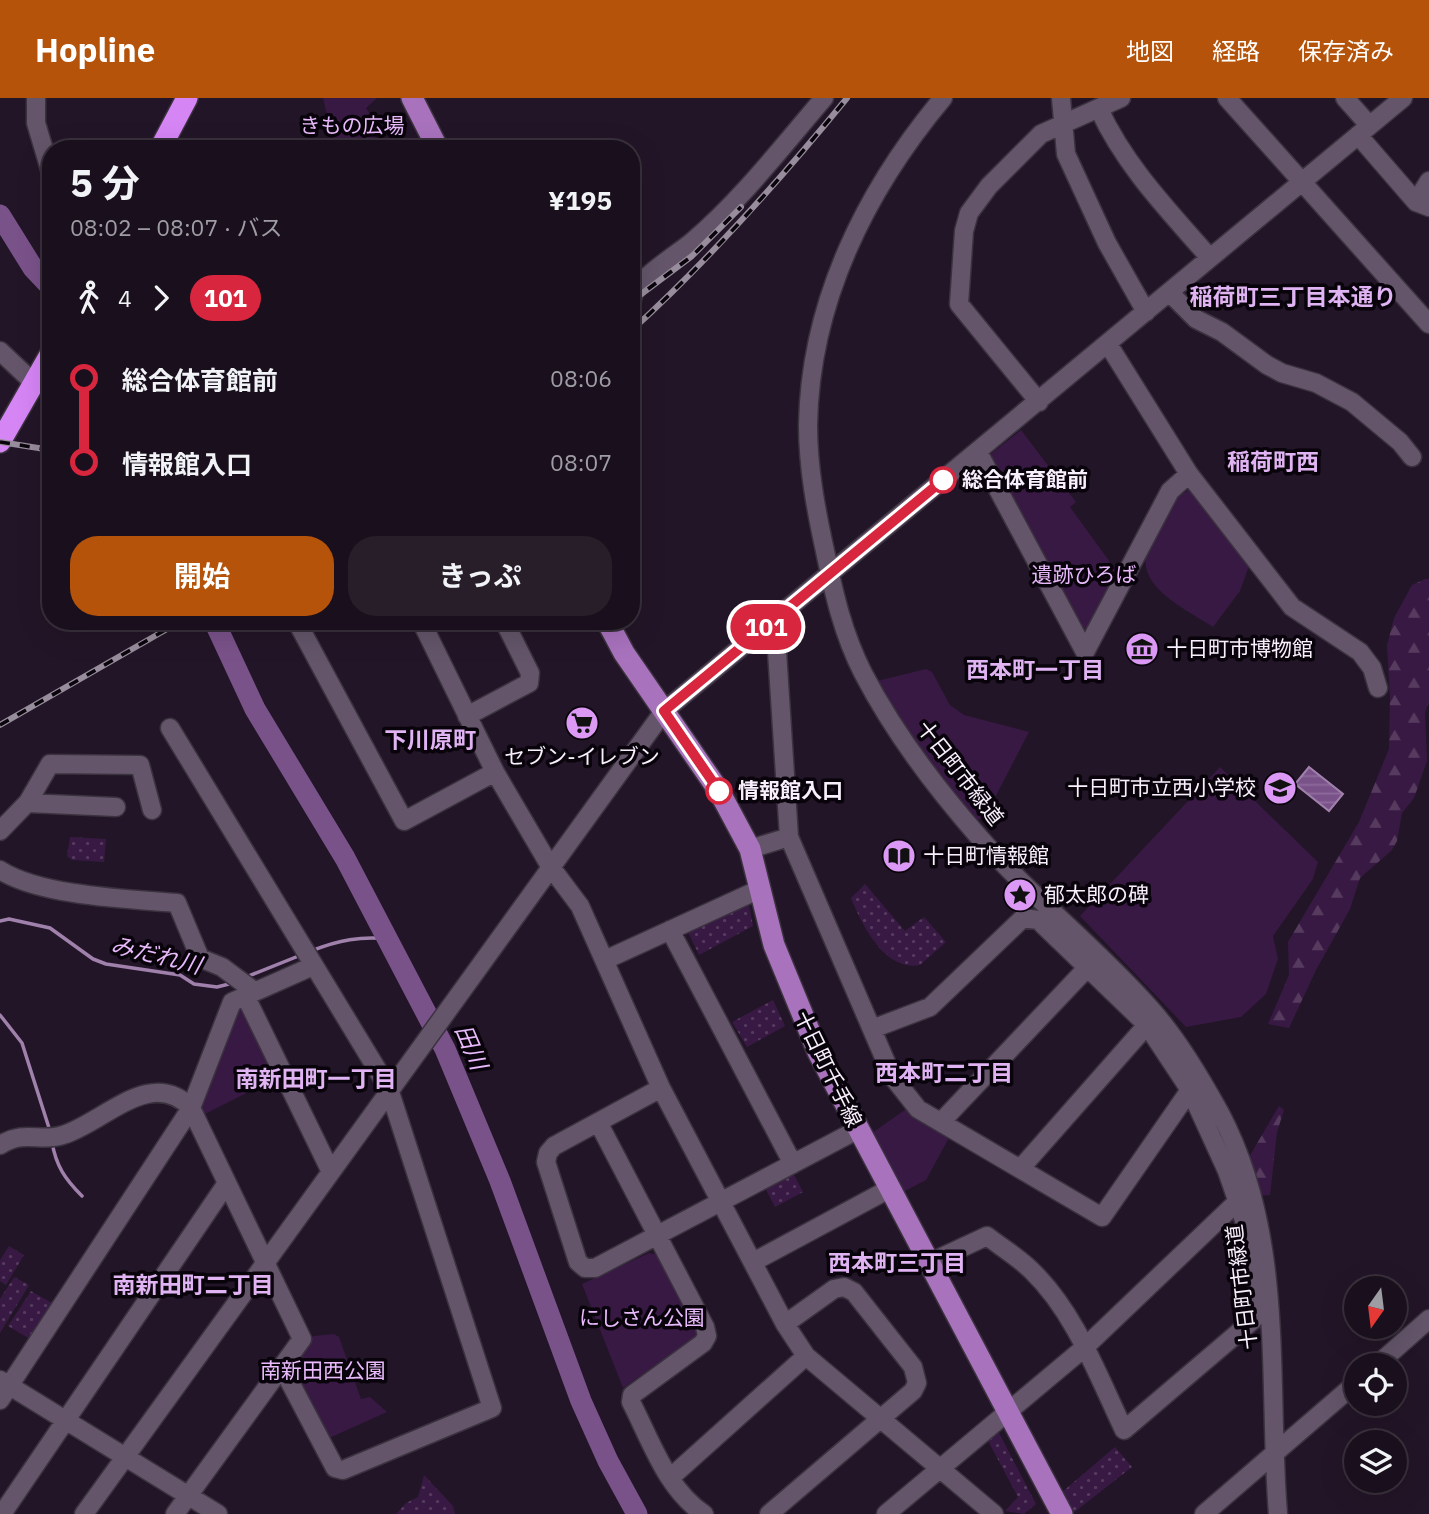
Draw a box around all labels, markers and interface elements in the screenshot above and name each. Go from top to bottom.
text: Hopline [35,28,155,71]
text: 地図 [1126,35,1174,67]
text: 経路 [1212,35,1260,67]
text: 保存済み [1298,35,1394,67]
park label: きもの広場 [300,111,405,139]
text: 5 分 [70,158,140,207]
text: ¥195 [548,183,612,217]
text: 08:02 – 08:07 · バス [70,212,283,242]
icon: walk [70,279,108,317]
icon: forward [142,279,180,317]
district label: 稲荷町三丁目本通り [1190,281,1397,311]
text: 101 [204,282,247,314]
text: 4 [118,283,132,313]
text: 総合体育館前 [122,363,278,397]
text: 08:06 [550,363,612,393]
district label: 稲荷町西 [1227,446,1319,476]
text: 情報館入口 [122,447,252,481]
text: 08:07 [550,447,612,477]
place label: 総合体育館前 [962,465,1088,493]
marker: 総合体育館前 [930,467,956,493]
button: 開始 [70,536,334,616]
button: きっぷ [348,536,612,616]
park label: 遺跡ひろば [1032,560,1137,588]
line badge: 101 [726,604,806,650]
text: 101 [744,611,788,643]
museum icon: 十日町市博物館 [1123,630,1161,668]
place label: 十日町市博物館 [1166,634,1313,662]
district label: 西本町一丁目 [966,654,1104,684]
supermarket icon: セブン-イレブン [563,704,601,742]
street label: 十日町市緑道 [911,714,1011,831]
district label: 下川原町 [384,724,476,754]
place label: セブン-イレブン [504,742,660,770]
school or university icon: 十日町市立西小学校 [1261,769,1299,807]
place label: 十日町市立西小学校 [1067,773,1256,801]
place label: 情報館入口 [738,776,843,804]
marker: 情報館入口 [706,778,732,804]
library icon: 十日町情報館 [880,837,918,875]
place label: 十日町情報館 [923,841,1049,869]
place icon: 郁太郎の碑 [1001,876,1039,914]
place label: 郁太郎の碑 [1044,880,1149,908]
water label: みだれ川 [108,928,207,980]
street label: 十日町千手線 [789,1006,869,1131]
water label: 田川 [449,1020,496,1076]
district label: 西本町二丁目 [875,1057,1013,1087]
district label: 南新田町一丁目 [236,1063,397,1093]
street label: 十日町市緑道 [1219,1223,1263,1351]
district label: 西本町三丁目 [828,1247,966,1277]
district label: 南新田町二丁目 [113,1269,274,1299]
north arrow [1344,1276,1407,1339]
map controls [1344,1276,1407,1493]
park label: にしさん公園 [579,1303,705,1331]
button: locate [1344,1353,1407,1416]
park label: 南新田西公園 [260,1356,386,1384]
button: layers [1344,1430,1407,1493]

